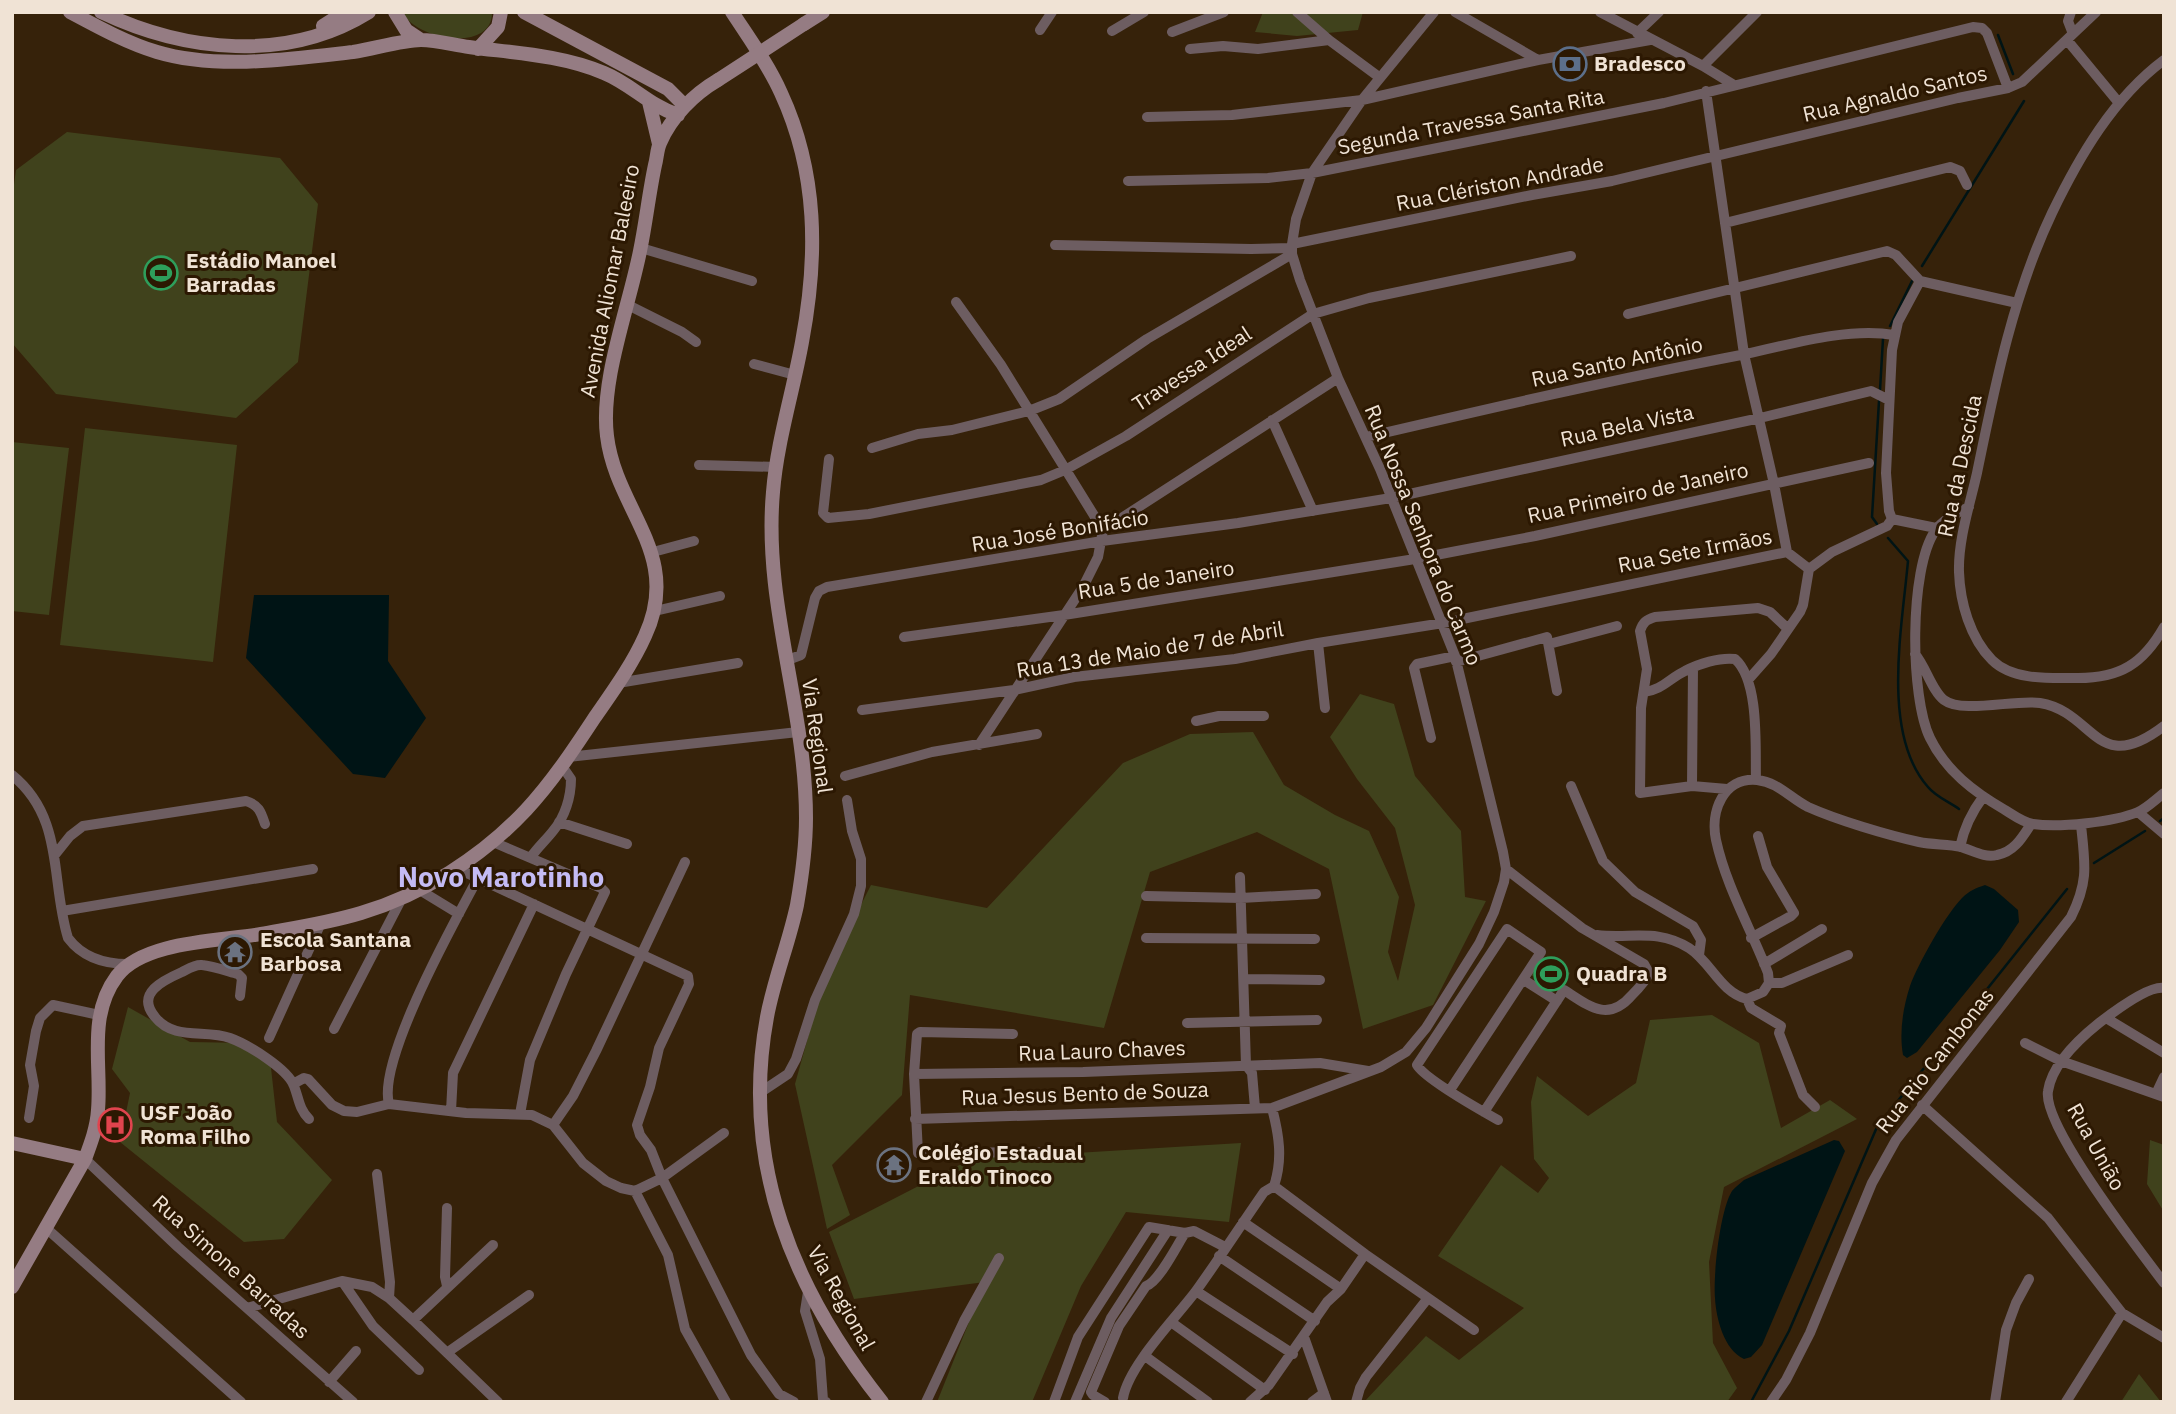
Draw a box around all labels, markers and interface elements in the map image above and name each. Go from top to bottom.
bank icon: Bradesco [1551,45,1589,83]
place label: Bradesco [1594,49,1686,77]
street label: Rua Agnaldo Santos [1800,58,1990,128]
street label: Segunda Travessa Santa Rita [1335,81,1607,161]
street label: Rua Clériston Andrade [1394,149,1606,217]
street label: Avenida Aliomar Baleeiro [573,162,645,400]
place label: Estádio Manoel Barradas [186,246,336,298]
sports icon: Estádio Manoel Barradas [142,254,180,292]
street label: Travessa Ideal [1126,319,1257,417]
street label: Rua Santo Antônio [1529,329,1705,393]
street label: Rua da Descida [1930,392,1988,540]
street label: Rua Bela Vista [1558,397,1696,453]
street label: Rua Nossa Senhora do Carmo [1359,400,1489,669]
street label: Rua Primeiro de Janeiro [1525,455,1751,529]
street label: Rua José Bonifácio [969,502,1150,558]
street label: Rua Sete Irmãos [1615,521,1774,579]
street label: Rua 5 de Janeiro [1076,553,1236,605]
street label: Rua 13 de Maio de 7 de Abril [1014,614,1286,684]
street label: Via Regional [796,677,840,795]
district label: Novo Marotinho [398,858,604,895]
place label: Escola Santana Barbosa [260,925,411,977]
temple icon: Escola Santana Barbosa [216,933,254,971]
sports icon: Quadra B [1532,955,1570,993]
place label: Quadra B [1576,959,1667,987]
street label: Rua Rio Cambonas [1869,982,2000,1139]
street label: Rua Lauro Chaves [1018,1033,1186,1067]
street label: Rua Jesus Bento de Souza [961,1075,1209,1111]
place label: USF João Roma Filho [140,1098,251,1150]
street label: Rua União [2061,1098,2132,1195]
hospital icon: USF João Roma Filho [96,1106,134,1144]
place label: Colégio Estadual Eraldo Tinoco [918,1138,1083,1190]
temple icon: Colégio Estadual Eraldo Tinoco [875,1146,913,1184]
street label: Rua Simone Barradas [147,1188,316,1344]
street label: Via Regional [802,1240,882,1355]

